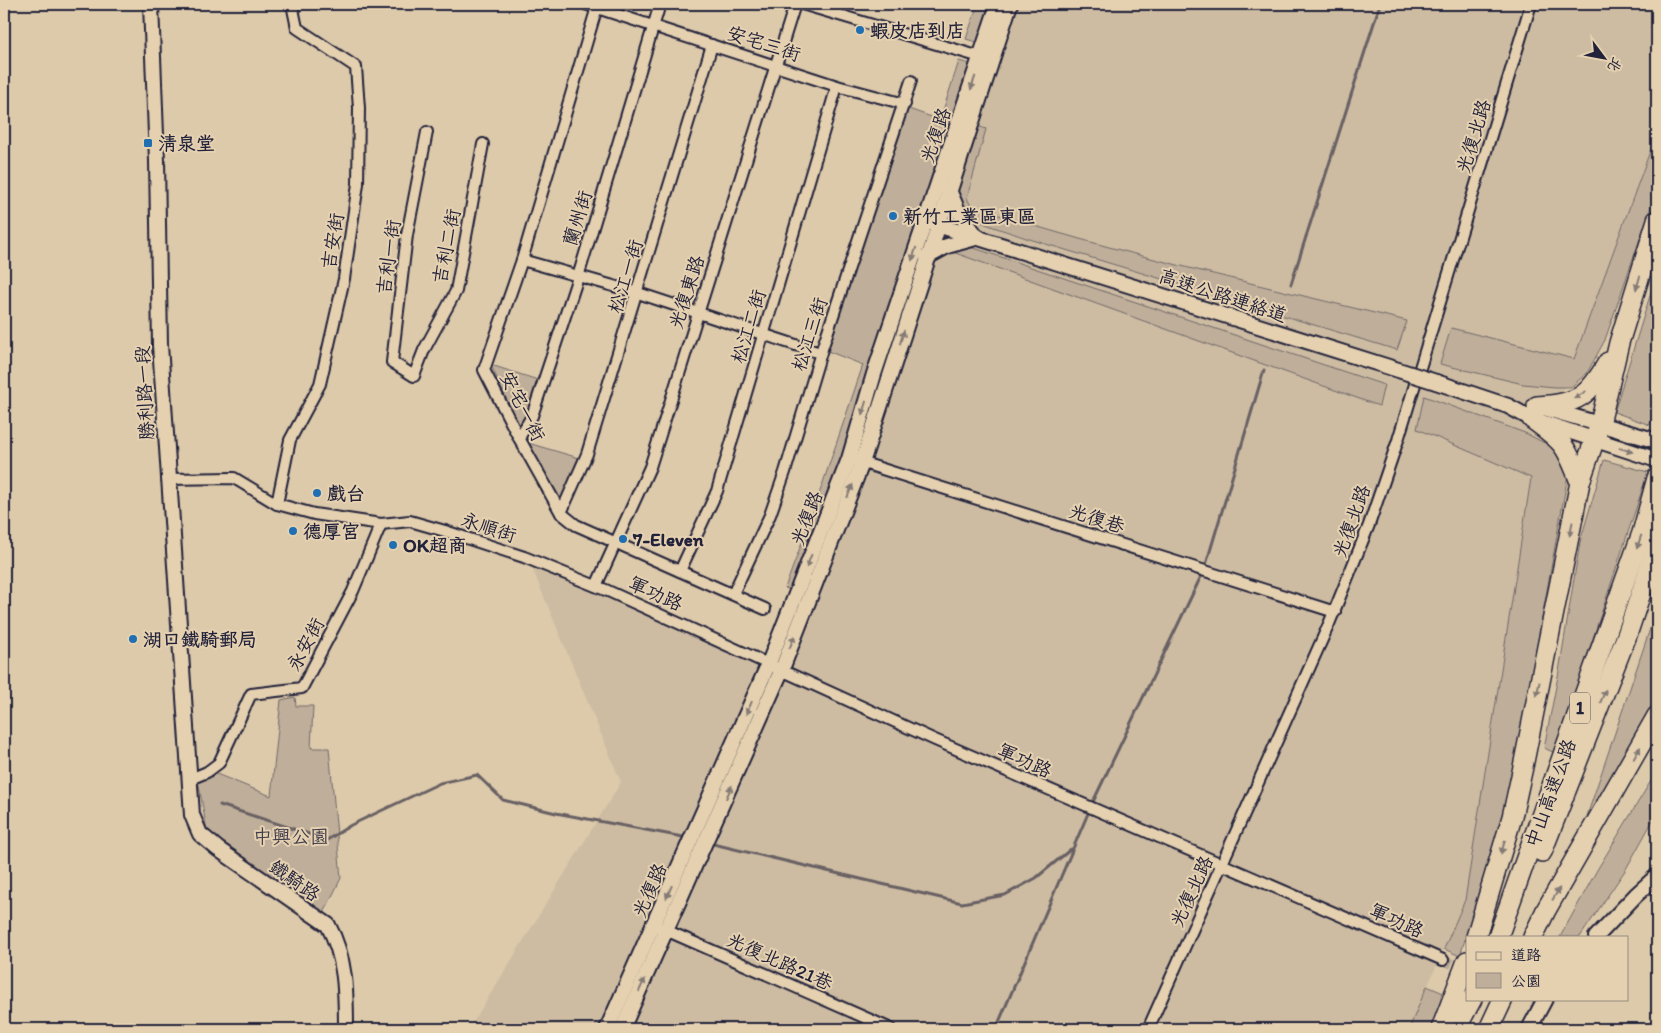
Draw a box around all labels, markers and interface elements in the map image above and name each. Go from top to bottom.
place label: 蝦皮店到店 [870,19,965,42]
street label: 安宅三街 [724,21,804,66]
marker: 蝦皮店到店 [854,24,866,36]
north arrow [1578,32,1628,82]
text: 北 [1604,54,1626,75]
one-way arrow [969,76,976,91]
street label: 光復北路 [1451,96,1496,176]
street label: 光復路 [915,104,956,166]
place label: 清泉堂 [158,132,215,155]
marker: 清泉堂 [142,137,154,149]
street label: 蘭州街 [558,188,597,249]
place label: 新竹工業區東區 [903,205,1036,228]
street label: 吉利二街 [428,207,465,286]
marker: 新竹工業區東區 [887,210,899,222]
street label: 吉安街 [317,211,348,271]
street label: 吉利一街 [372,218,405,296]
street label: 松江一街 [603,236,648,316]
one-way arrow [910,246,918,261]
street label: 光復東路 [664,252,709,332]
street label: 高速公路連絡道 [1156,264,1290,327]
one-way arrow [1633,276,1641,291]
street label: 松江二街 [726,286,771,366]
street label: 松江三街 [787,294,832,374]
one-way arrow [898,329,906,344]
street label: 勝利路一段 [131,345,158,441]
street label: 安宅一街 [495,367,550,445]
one-way arrow [1574,391,1587,400]
one-way arrow [859,401,867,416]
one-way arrow [1618,447,1633,455]
place label: 戲台 [327,482,365,505]
street label: 光復北路 [1328,482,1375,561]
one-way arrow [847,484,855,498]
marker: 戲台 [311,487,323,499]
street label: 光復路 [786,487,827,549]
street label: 光復巷 [1066,499,1127,538]
street label: 永順街 [458,508,520,547]
place label: 德厚宮 [303,520,360,543]
one-way arrow [1566,522,1574,538]
marker: 德厚宮 [287,525,299,537]
place label: 7-Eleven [632,528,704,551]
marker: 7-Eleven [617,533,629,545]
place label: OK超商 [403,534,467,557]
one-way arrow [1635,534,1642,549]
marker: OK超商 [387,539,399,551]
one-way arrow [805,554,813,569]
street label: 軍功路 [625,571,687,616]
street label: 永安街 [282,614,329,675]
place label: 湖口鐵騎郵局 [143,628,257,651]
marker: 湖口鐵騎郵局 [127,633,139,645]
one-way arrow [789,635,796,650]
one-way arrow [1534,681,1542,696]
one-way arrow [1600,689,1608,703]
road number: 1 [1570,692,1590,724]
one-way arrow [745,701,753,715]
street label: 中山高速公路 [1520,736,1581,851]
street label: 軍功路 [994,738,1056,783]
one-way arrow [1633,746,1642,760]
one-way arrow [725,785,733,799]
park label: 中興公園 [253,825,329,848]
one-way arrow [1498,840,1506,855]
street label: 光復北路 [1165,852,1218,931]
street label: 鐵騎路 [265,855,325,906]
street label: 光復路 [627,859,672,921]
one-way arrow [664,885,672,899]
one-way arrow [1551,887,1560,900]
street label: 軍功路 [1366,898,1428,943]
street label: 光復北路21巷 [723,928,836,995]
legend [1466,936,1628,1000]
text: 道路 [1511,946,1541,964]
text: 公園 [1511,972,1541,990]
one-way arrow [638,978,646,992]

